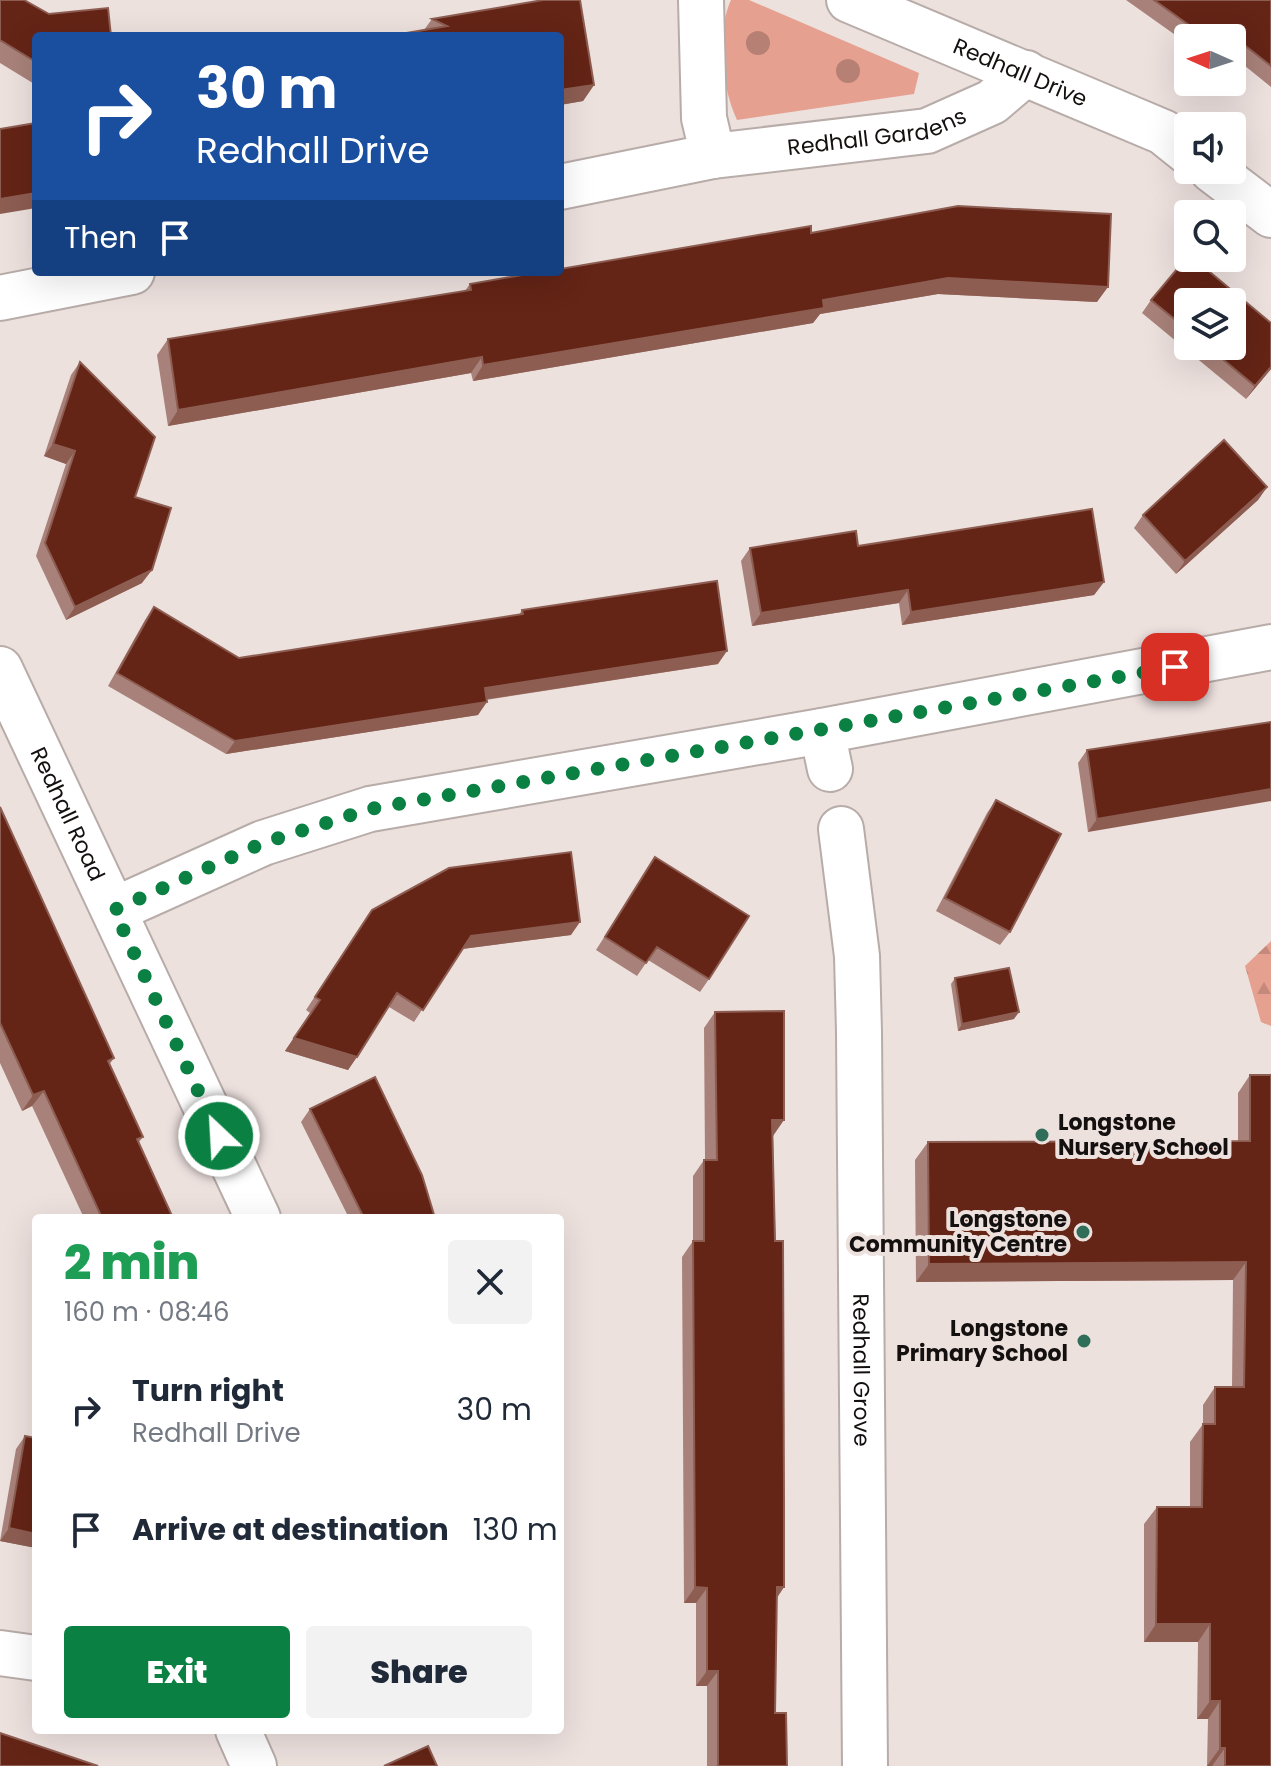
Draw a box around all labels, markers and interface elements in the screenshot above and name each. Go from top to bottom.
north arrow [1174,24,1246,96]
map controls [1174,24,1246,360]
street label: Redhall Drive [948,31,1092,114]
text: 30 m [196,49,338,128]
icon: right [64,64,168,168]
street label: Redhall Gardens [786,100,971,163]
button: sound [1174,112,1246,184]
text: Redhall Drive [196,125,430,176]
button: search [1174,200,1246,272]
text: Then [64,216,137,259]
icon: arrive [153,216,197,260]
button: layers [1174,288,1246,360]
pin [1141,633,1209,701]
icon: arrive [1153,645,1197,689]
street label: Redhall Road [23,742,112,886]
position arrow [177,1094,261,1178]
place label: Longstone Nursery School [1058,1107,1229,1163]
marker: Longstone Nursery School [1033,1126,1051,1144]
place label: Longstone Community Centre [849,1204,1067,1260]
marker: Longstone Community Centre [1074,1223,1092,1241]
text: 2 min [64,1229,199,1296]
button: close [448,1240,532,1324]
street label: Redhall Grove [845,1293,877,1447]
text: 160 m · 08:46 [64,1294,229,1330]
place label: Longstone Primary School [896,1313,1068,1369]
marker: Longstone Primary School [1075,1332,1093,1350]
text: Turn right [132,1369,284,1412]
icon: right [64,1388,108,1432]
text: 30 m [457,1388,532,1431]
text: Redhall Drive [132,1415,301,1451]
icon: arrive [64,1508,108,1552]
text: Arrive at destination [132,1508,449,1551]
text: 130 m [473,1508,558,1551]
button: Exit [64,1626,290,1718]
button: Share [306,1626,532,1718]

